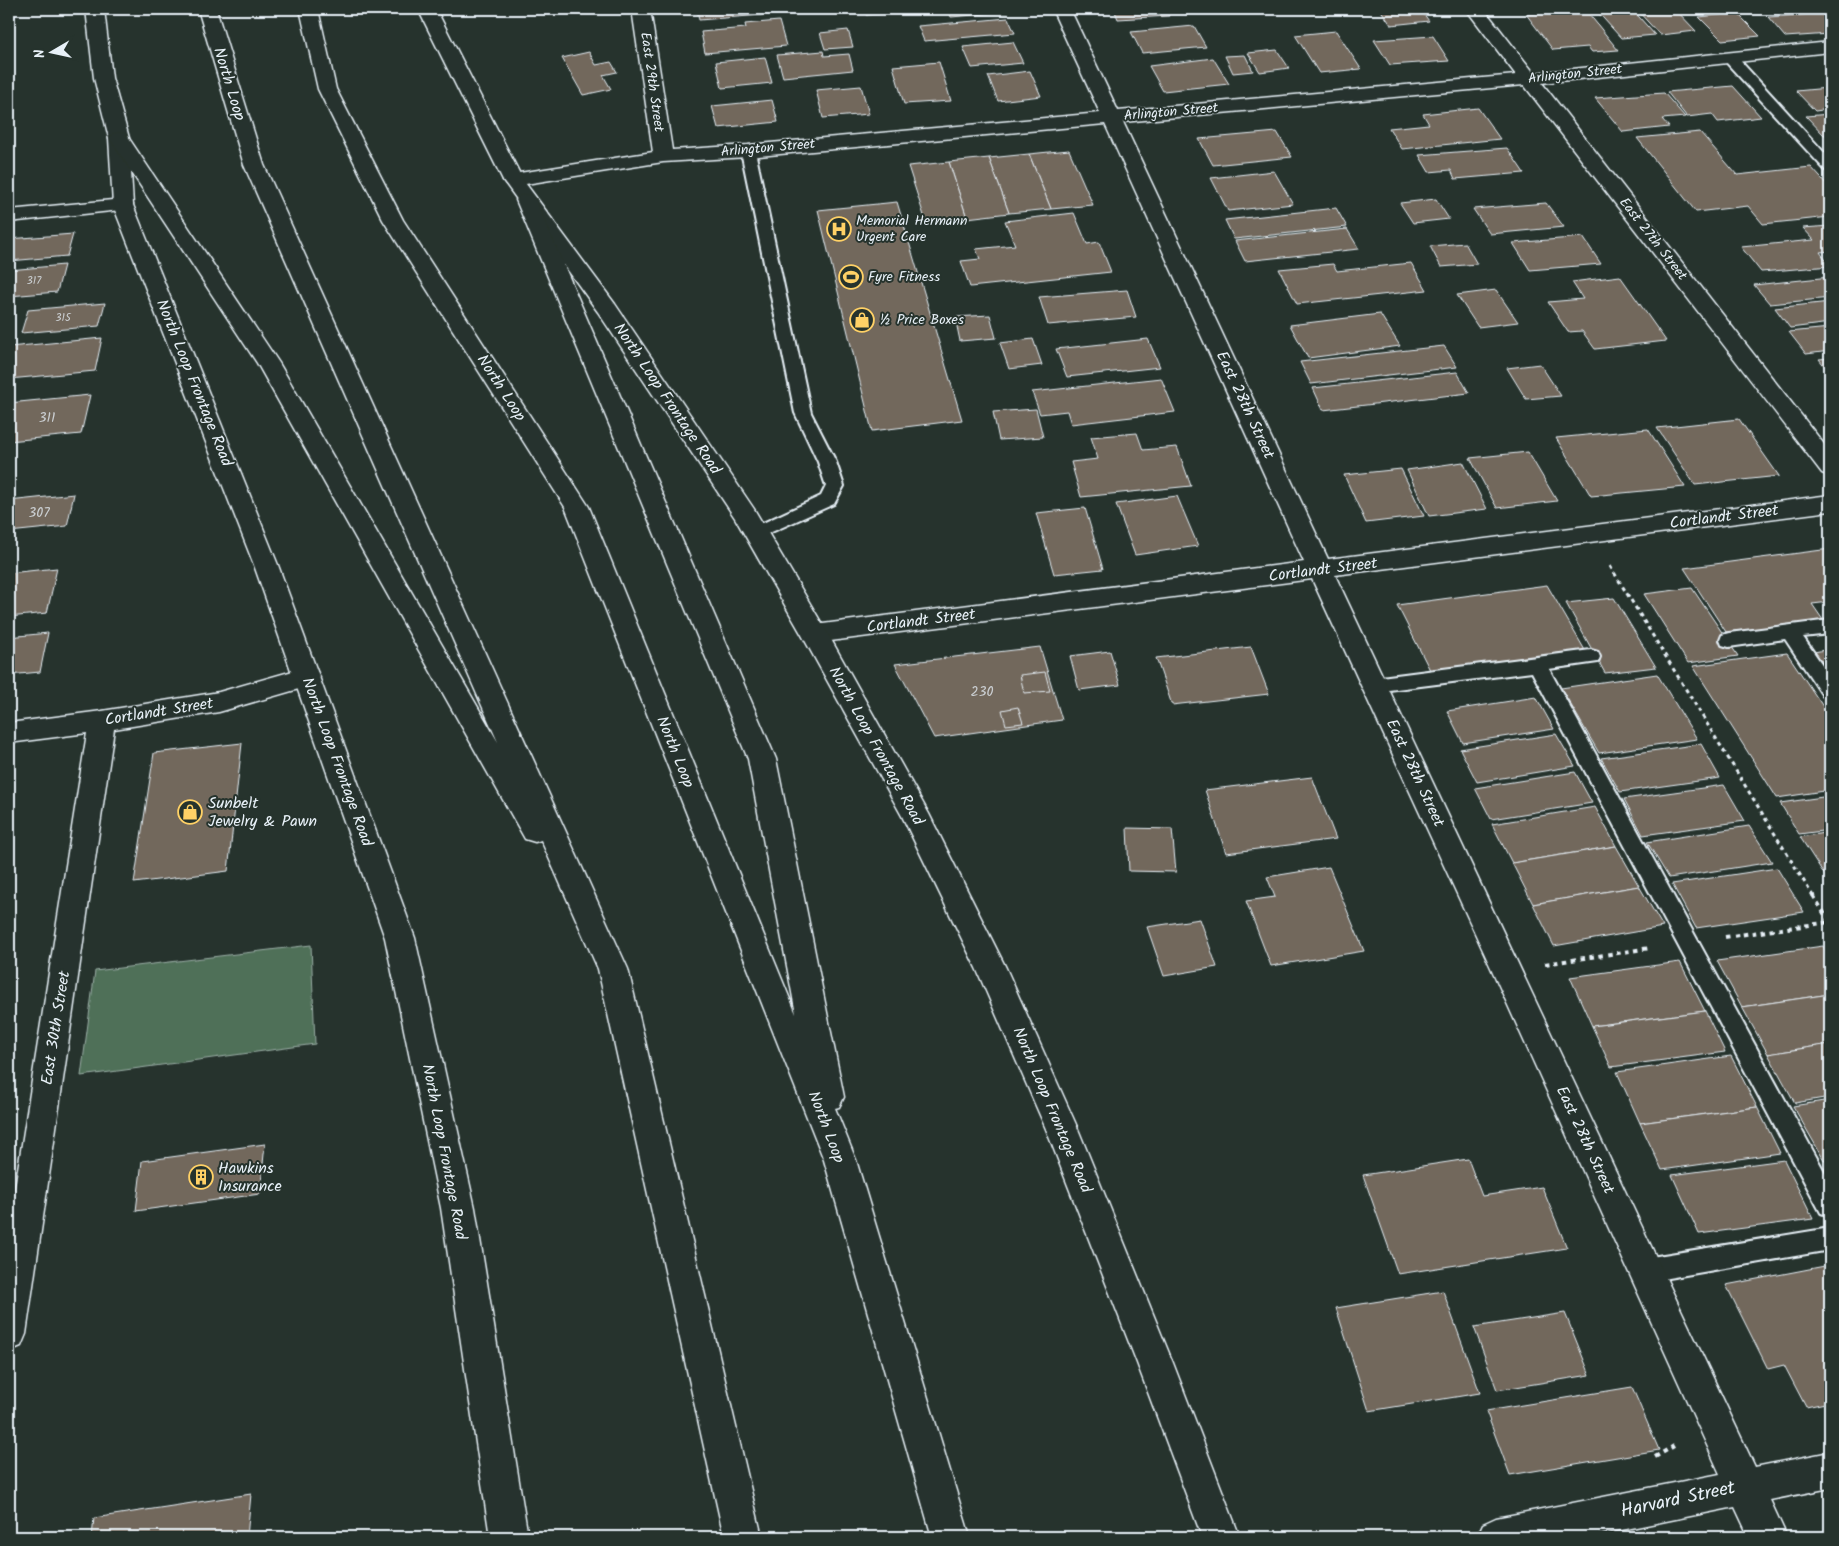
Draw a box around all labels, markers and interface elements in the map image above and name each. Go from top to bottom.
north arrow [28,28,78,78]
street label: East 29th Street [634,31,670,134]
street label: North Loop [206,44,252,124]
text: N [29,48,52,60]
street label: Arlington Street [1527,58,1624,90]
street label: Arlington Street [1123,97,1220,127]
street label: Arlington Street [720,133,817,163]
street label: East 27th Street [1613,193,1693,286]
place label: Memorial Hermann Urgent Care [856,210,967,248]
hospital icon: Memorial Hermann Urgent Care [826,216,852,242]
sports icon: Fyre Fitness [838,264,864,290]
place label: Fyre Fitness [868,266,940,288]
house number: 317 [27,272,42,290]
street label: North Loop Frontage Road [149,296,239,471]
shop icon: ½ Price Boxes [849,307,875,333]
house number: 315 [55,309,72,327]
place label: ½ Price Boxes [880,309,964,331]
street label: North Loop Frontage Road [607,318,728,481]
street label: East 28th Street [1209,347,1281,464]
street label: North Loop [470,350,532,427]
house number: 311 [39,407,55,429]
street label: Cortlandt Street [1668,498,1781,536]
house number: 307 [28,502,50,524]
street label: Cortlandt Street [1267,551,1380,589]
street label: Cortlandt Street [865,602,978,640]
street label: North Loop Frontage Road [822,662,931,831]
street label: North Loop Frontage Road [295,674,380,851]
house number: 230 [970,681,994,703]
street label: Cortlandt Street [103,691,216,733]
street label: North Loop [649,712,701,792]
street label: East 28th Street [1379,715,1451,832]
place label: Sunbelt Jewelry & Pawn [208,791,317,834]
shop icon: Sunbelt Jewelry & Pawn [177,799,203,825]
street label: East 30th Street [35,968,77,1087]
street label: North Loop Frontage Road [1006,1023,1099,1198]
street label: North Loop Frontage Road [415,1062,473,1243]
street label: East 28th Street [1549,1082,1621,1199]
street label: North Loop [801,1087,851,1167]
place label: Hawkins Insurance [218,1156,282,1199]
building icon: Hawkins Insurance [188,1164,214,1190]
street label: Harvard Street [1618,1473,1739,1527]

